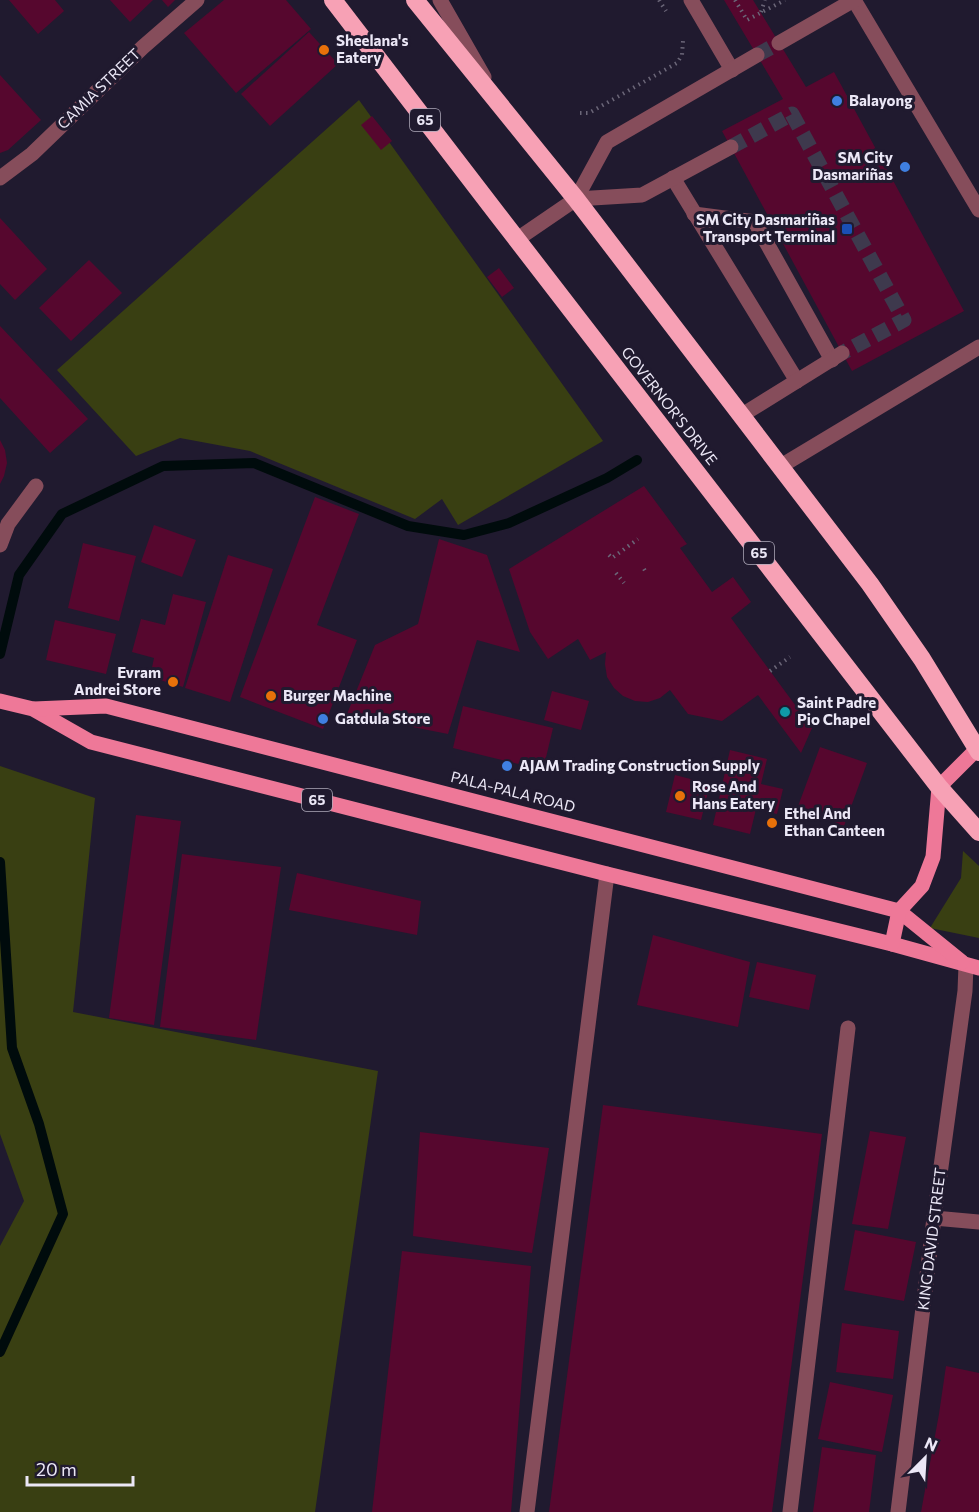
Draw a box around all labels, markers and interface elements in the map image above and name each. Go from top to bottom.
place label: Sheelana's Eatery [336,31,408,66]
marker: Sheelana's Eatery [317,43,331,57]
street label: CAMIA STREET [53,44,144,132]
place label: Balayong [849,91,912,109]
marker: Balayong [830,94,844,108]
road number: 65 [410,109,440,131]
place label: SM City Dasmariñas [812,148,894,183]
marker: SM City Dasmariñas [898,160,912,174]
place label: SM City Dasmariñas Transport Terminal [696,210,835,245]
marker: SM City Dasmariñas Transport Terminal [840,222,854,236]
street label: GOVERNOR'S DRIVE [618,343,722,468]
road number: 65 [744,542,774,564]
place label: Evram Andrei Store [74,663,161,698]
marker: Evram Andrei Store [166,675,180,689]
place label: Burger Machine [283,686,392,704]
marker: Burger Machine [264,689,278,703]
place label: Saint Padre Pio Chapel [797,693,876,728]
marker: Saint Padre Pio Chapel [778,705,792,719]
place label: Gatdula Store [335,709,430,727]
marker: Gatdula Store [316,712,330,726]
place label: AJAM Trading Construction Supply [519,756,761,774]
marker: AJAM Trading Construction Supply [500,759,514,773]
street label: PALA-PALA ROAD [449,767,577,815]
place label: Rose And Hans Eatery [692,777,776,812]
road number: 65 [302,789,332,811]
marker: Rose And Hans Eatery [673,789,687,803]
place label: Ethel And Ethan Canteen [784,804,885,839]
marker: Ethel And Ethan Canteen [765,816,779,830]
street label: KING DAVID STREET [913,1166,949,1311]
north arrow [895,1428,955,1488]
text: N [922,1433,941,1455]
scale bar [27,1449,134,1487]
text: 20 m [36,1458,77,1480]

